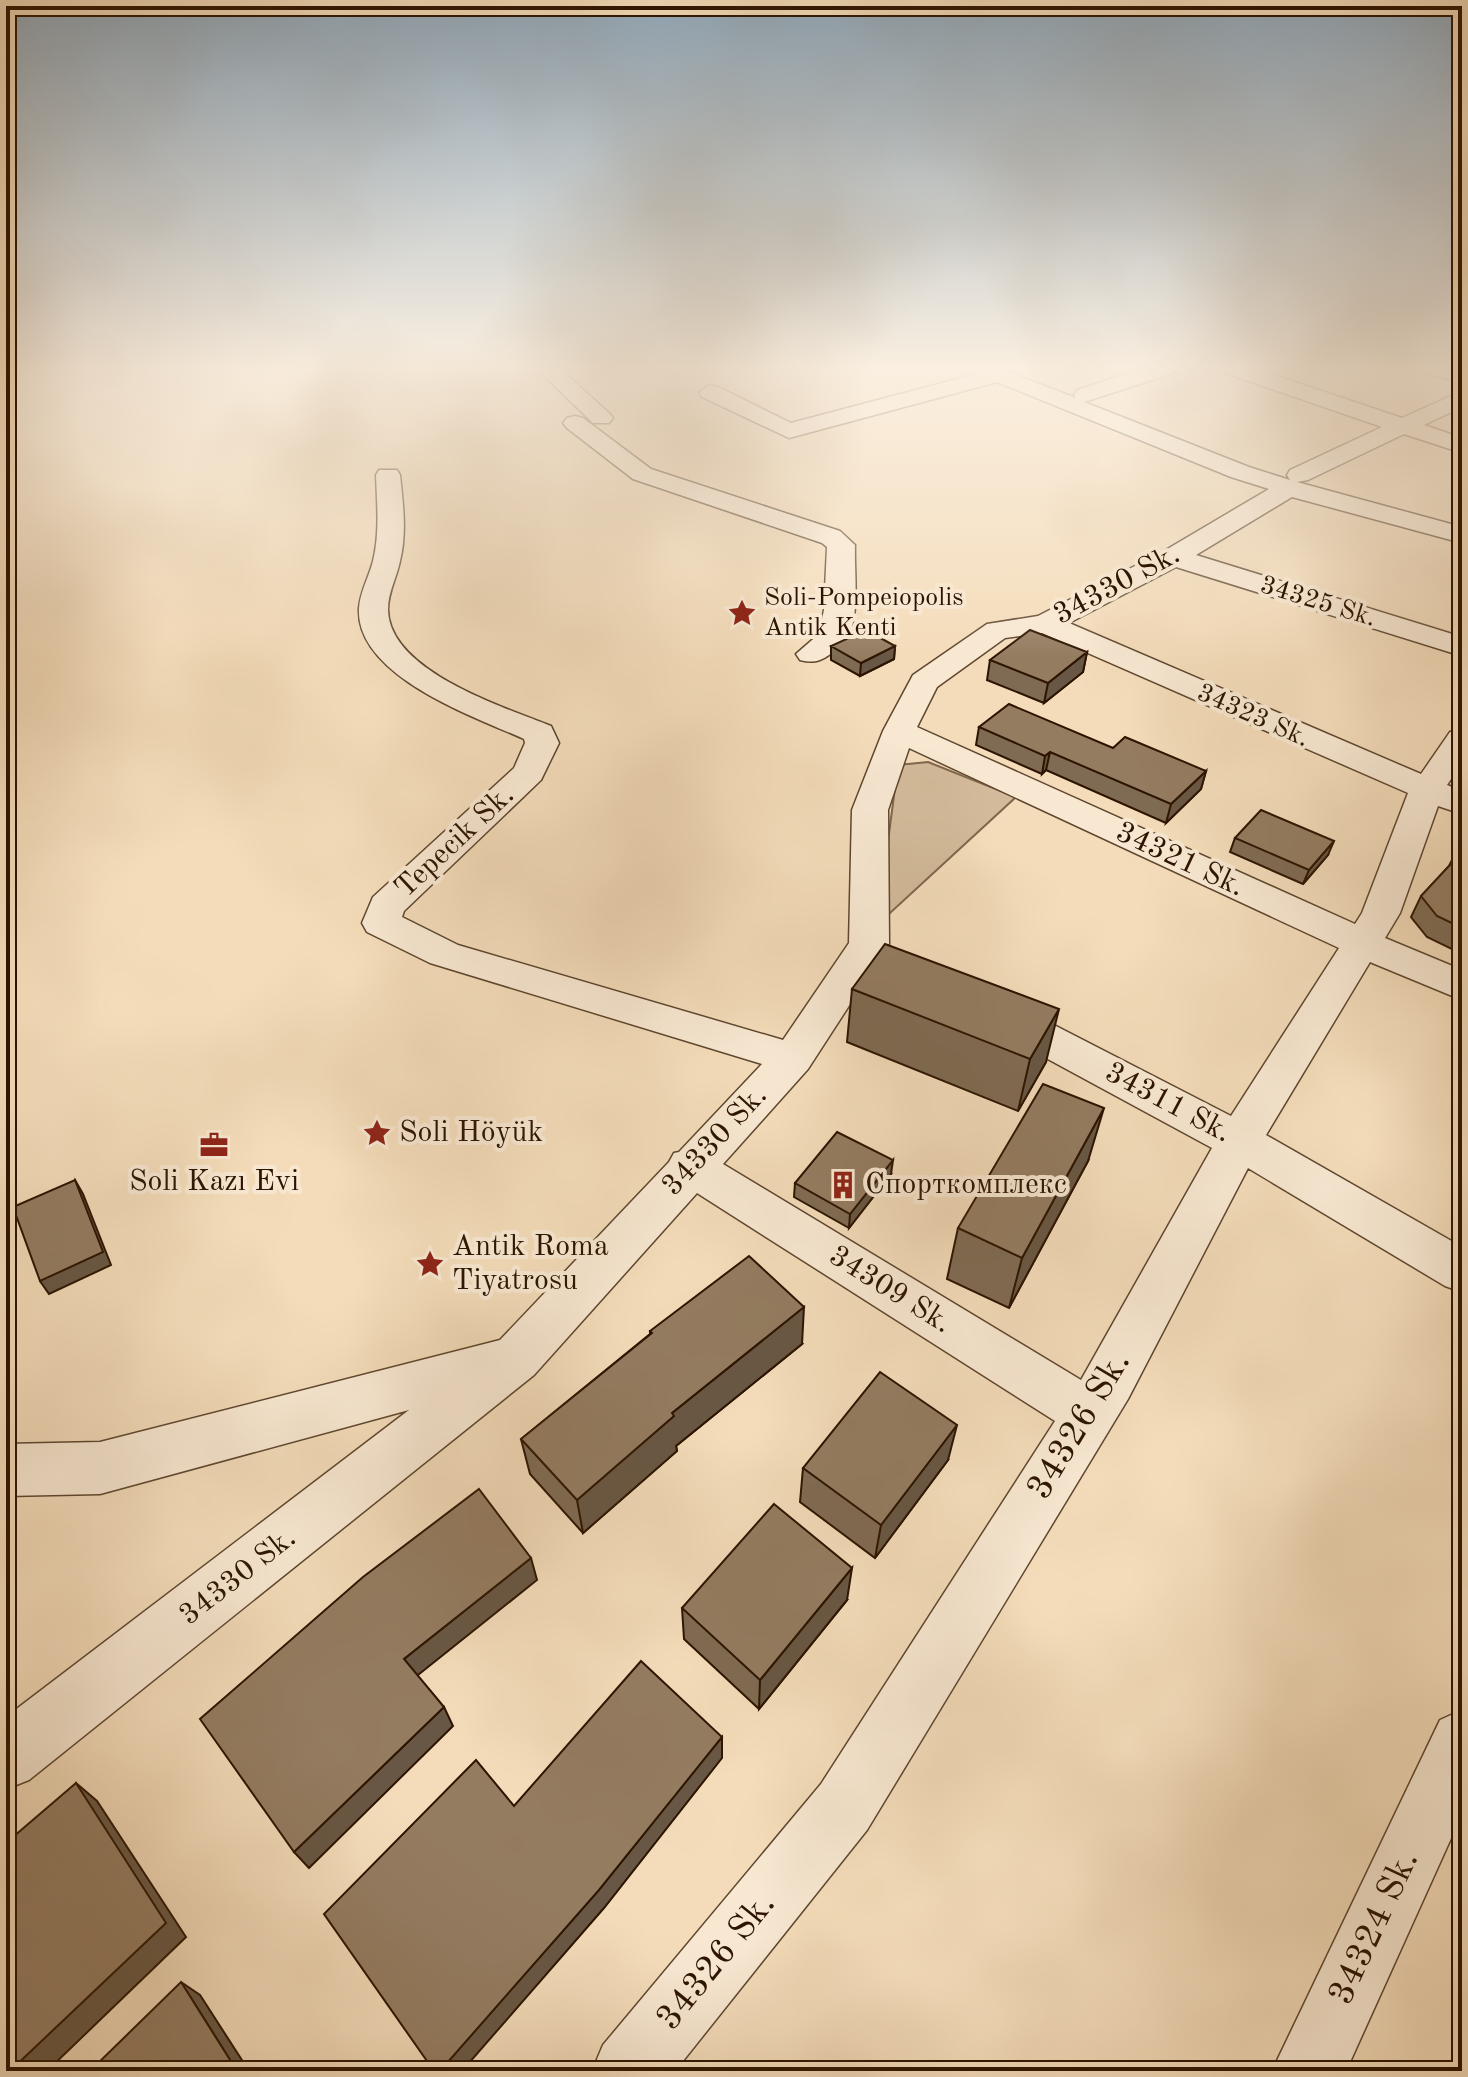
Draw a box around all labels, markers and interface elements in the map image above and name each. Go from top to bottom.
street label: 34330 Sk. [1049,539,1185,631]
street label: 34325 Sk. [1257,572,1379,632]
place label: Soli-Pompeiopolis Antik Kenti [764,585,964,641]
place icon: Soli-Pompeiopolis Antik Kenti [727,598,757,628]
street label: 34323 Sk. [1193,680,1313,752]
street label: Tepecik Sk. [390,780,520,904]
street label: 34321 Sk. [1111,817,1249,903]
street label: 34311 Sk. [1100,1057,1236,1149]
street label: 34330 Sk. [657,1080,773,1202]
place icon: Soli Höyük [362,1118,392,1148]
place label: Soli Höyük [399,1118,543,1148]
office icon: Soli Kazı Evi [199,1130,229,1160]
place label: Soli Kazı Evi [129,1167,299,1197]
building icon: Спорткомплекс [828,1170,858,1200]
place label: Спорткомплекс [865,1170,1067,1200]
place label: Antik Roma Tiyatrosu [452,1232,609,1296]
street label: 34309 Sk. [824,1241,956,1339]
place icon: Antik Roma Tiyatrosu [415,1249,445,1279]
street label: 34326 Sk. [1022,1346,1138,1506]
street label: 34330 Sk. [174,1523,302,1631]
street label: 34324 Sk. [1324,1845,1426,2011]
street label: 34326 Sk. [651,1886,783,2038]

